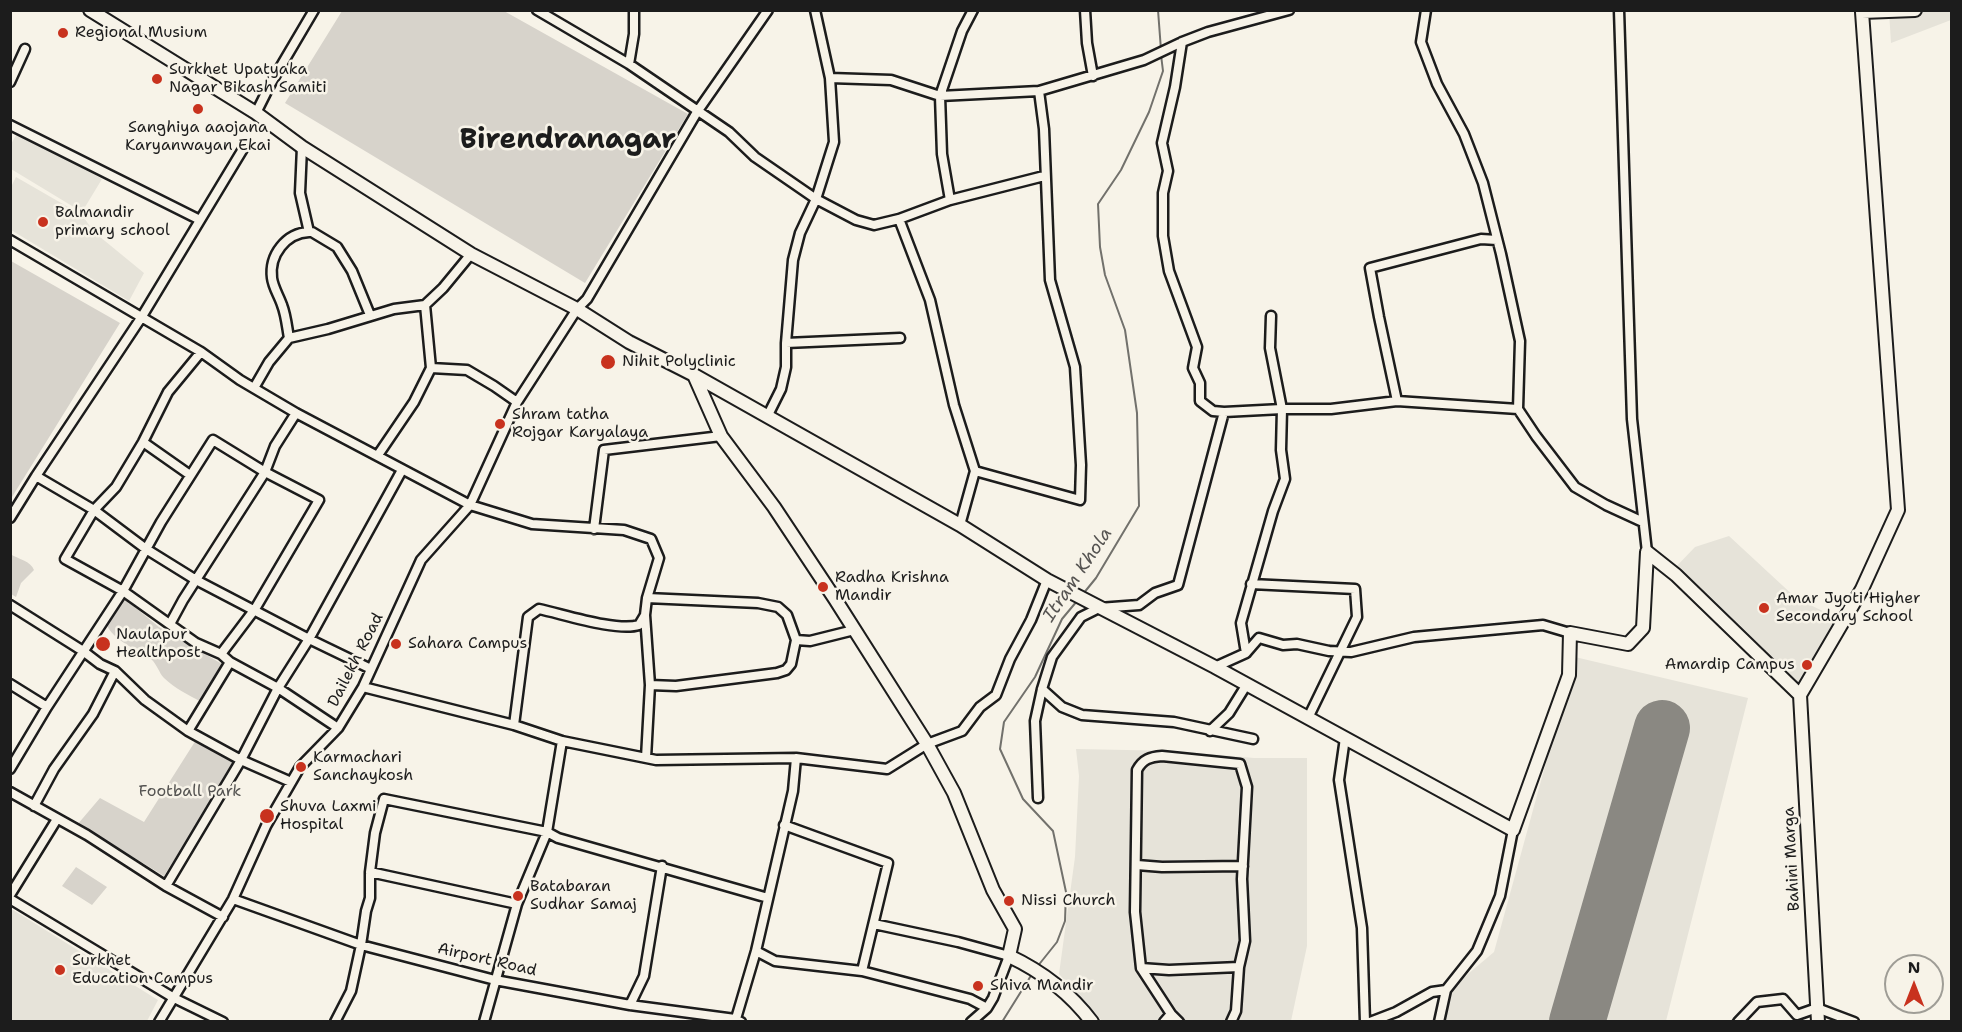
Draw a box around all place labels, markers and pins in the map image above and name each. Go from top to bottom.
place label: Regional Musium [75,23,207,43]
marker: Regional Musium [56,26,70,40]
place label: Surkhet Upatyaka Nagar Bikash Samiti [169,60,327,98]
marker: Surkhet Upatyaka Nagar Bikash Samiti [150,72,164,86]
marker: Sanghiya aaojana Karyanwayan Ekai [191,102,205,116]
place label: Sanghiya aaojana Karyanwayan Ekai [125,118,271,156]
place label: Balmandir primary school [55,203,170,241]
marker: Balmandir primary school [36,215,50,229]
place label: Nihit Polyclinic [622,352,736,372]
marker: Nihit Polyclinic [599,353,617,371]
place label: Shram tatha Rojgar Karyalaya [512,405,648,443]
marker: Shram tatha Rojgar Karyalaya [493,417,507,431]
place label: Radha Krishna Mandir [835,568,949,606]
marker: Radha Krishna Mandir [816,580,830,594]
place label: Amar Jyoti Higher Secondary School [1776,589,1920,627]
marker: Amar Jyoti Higher Secondary School [1757,601,1771,615]
place label: Naulapur Healthpost [116,625,201,663]
place label: Sahara Campus [408,634,527,654]
marker: Naulapur Healthpost [94,635,112,653]
marker: Sahara Campus [389,637,403,651]
place label: Amardip Campus [1665,655,1795,675]
marker: Amardip Campus [1800,658,1814,672]
place label: Karmachari Sanchaykosh [313,748,413,786]
marker: Karmachari Sanchaykosh [294,760,308,774]
place label: Shuva Laxmi Hospital [280,797,377,835]
marker: Shuva Laxmi Hospital [258,807,276,825]
place label: Batabaran Sudhar Samaj [530,877,637,915]
marker: Batabaran Sudhar Samaj [511,889,525,903]
place label: Nissi Church [1021,891,1115,911]
marker: Nissi Church [1002,894,1016,908]
place label: Surkhet Education Campus [72,951,213,989]
marker: Surkhet Education Campus [53,963,67,977]
place label: Shiva Mandir [990,976,1094,996]
marker: Shiva Mandir [971,979,985,993]

